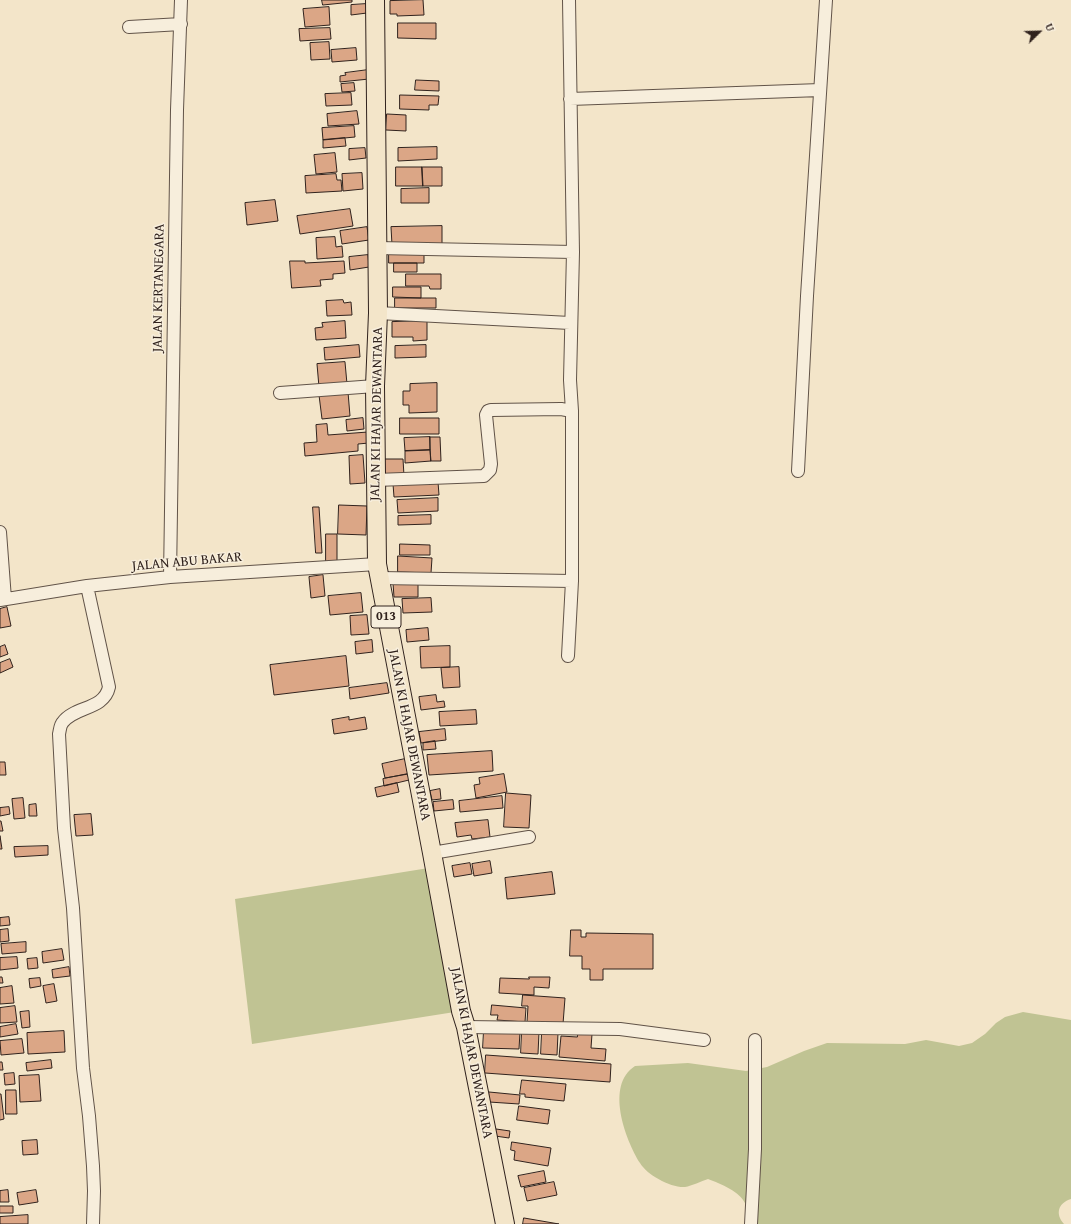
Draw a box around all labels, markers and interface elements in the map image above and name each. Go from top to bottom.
north arrow [1019,12,1059,52]
text: U [1041,21,1059,34]
street label: JALAN KERTANEGARA [149,224,169,352]
street label: JALAN KI HAJAR DEWANTARA [367,327,387,501]
street label: JALAN ABU BAKAR [131,549,243,575]
road number: 013 [371,606,401,628]
street label: JALAN KI HAJAR DEWANTARA [384,648,434,822]
street label: JALAN KI HAJAR DEWANTARA [446,966,496,1140]

